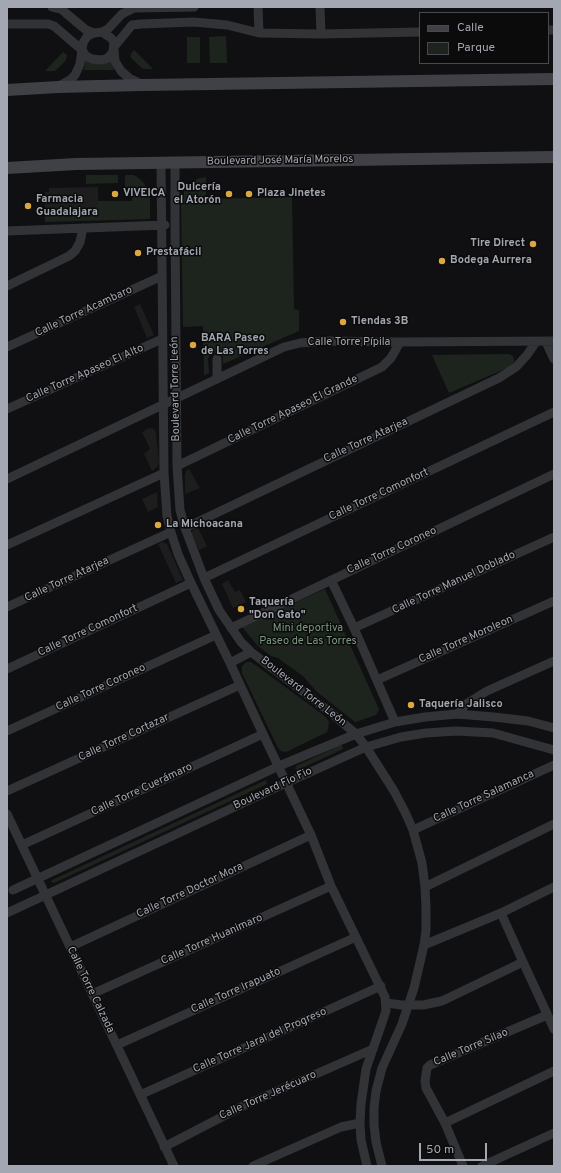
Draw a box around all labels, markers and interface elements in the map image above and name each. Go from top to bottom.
legend [419,12,549,64]
text: Calle [457,20,484,36]
text: Parque [457,40,495,56]
street label: Boulevard José María Morelos [207,153,353,169]
place label: Dulcería el Atorón [174,181,221,207]
place label: VIVEICA [123,187,165,201]
place label: Plaza Jinetes [257,187,326,201]
marker: VIVEICA [110,189,120,199]
marker: Dulcería el Atorón [224,189,234,199]
marker: Plaza Jinetes [244,189,254,199]
place label: Farmacia Guadalajara [36,193,98,219]
marker: Farmacia Guadalajara [23,201,33,211]
place label: Tire Direct [470,237,525,251]
marker: Tire Direct [528,239,538,249]
place label: Prestafácil [146,246,201,260]
marker: Prestafácil [133,248,143,258]
place label: Bodega Aurrera [450,254,532,268]
marker: Bodega Aurrera [437,256,447,266]
street label: Calle Torre Acambaro [33,284,135,340]
place label: Tiendas 3B [351,315,408,329]
marker: Tiendas 3B [338,317,348,327]
place label: BARA Paseo de Las Torres [201,332,269,358]
street label: Boulevard Torre León [168,336,184,442]
street label: Calle Torre Pípila [308,336,390,350]
marker: BARA Paseo de Las Torres [188,340,198,350]
street label: Calle Torre Apaseo El Alto [24,342,146,406]
street label: Calle Torre Apaseo El Grande [226,373,360,447]
street label: Calle Torre Atarjea [322,416,410,466]
street label: Calle Torre Comonfort [327,466,431,524]
place label: La Michoacana [166,518,243,532]
marker: La Michoacana [153,520,163,530]
street label: Calle Torre Coroneo [345,524,439,578]
street label: Calle Torre Manuel Doblado [390,549,518,617]
street label: Calle Torre Atarjea [23,555,111,605]
place label: Taquería "Don Gato" [249,596,306,622]
street label: Calle Torre Comonfort [36,602,140,660]
marker: Taquería "Don Gato" [236,604,246,614]
street label: Calle Torre Moroleon [417,613,515,667]
park label: Mini deportiva Paseo de Las Torres [259,622,357,648]
street label: Boulevard Torre León [257,654,349,730]
street label: Calle Torre Coroneo [54,661,148,715]
place label: Taquería Jalisco [419,698,503,712]
marker: Taquería Jalisco [406,700,416,710]
street label: Calle Torre Cortazar [76,711,172,765]
street label: Calle Torre Cuerámaro [89,761,195,819]
street label: Boulevard Fio Fio [232,765,314,813]
street label: Calle Torre Salamanca [432,768,536,826]
street label: Calle Torre Doctor Mora [135,860,245,922]
street label: Calle Torre Huanimaro [159,912,265,968]
street label: Calle Torre Calzada [63,945,117,1035]
street label: Calle Torre Irapuato [189,965,283,1017]
street label: Calle Torre Jaral del Progreso [191,1006,329,1076]
street label: Calle Torre Silao [432,1026,510,1070]
street label: Calle Torre Jerécuaro [217,1069,319,1123]
scale bar [421,1135,489,1161]
text: 50 m [426,1142,454,1158]

